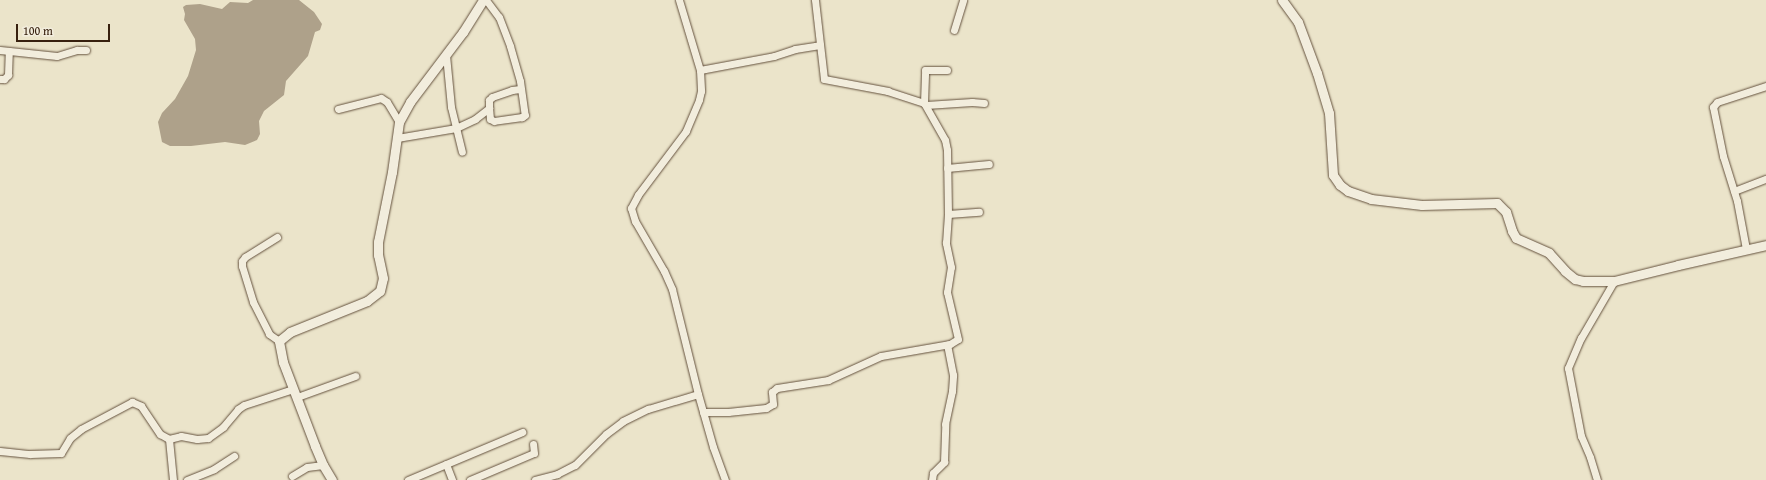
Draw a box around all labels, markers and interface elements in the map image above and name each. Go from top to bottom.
scale bar [18,16,112,42]
text: 100 m [23,22,53,39]

